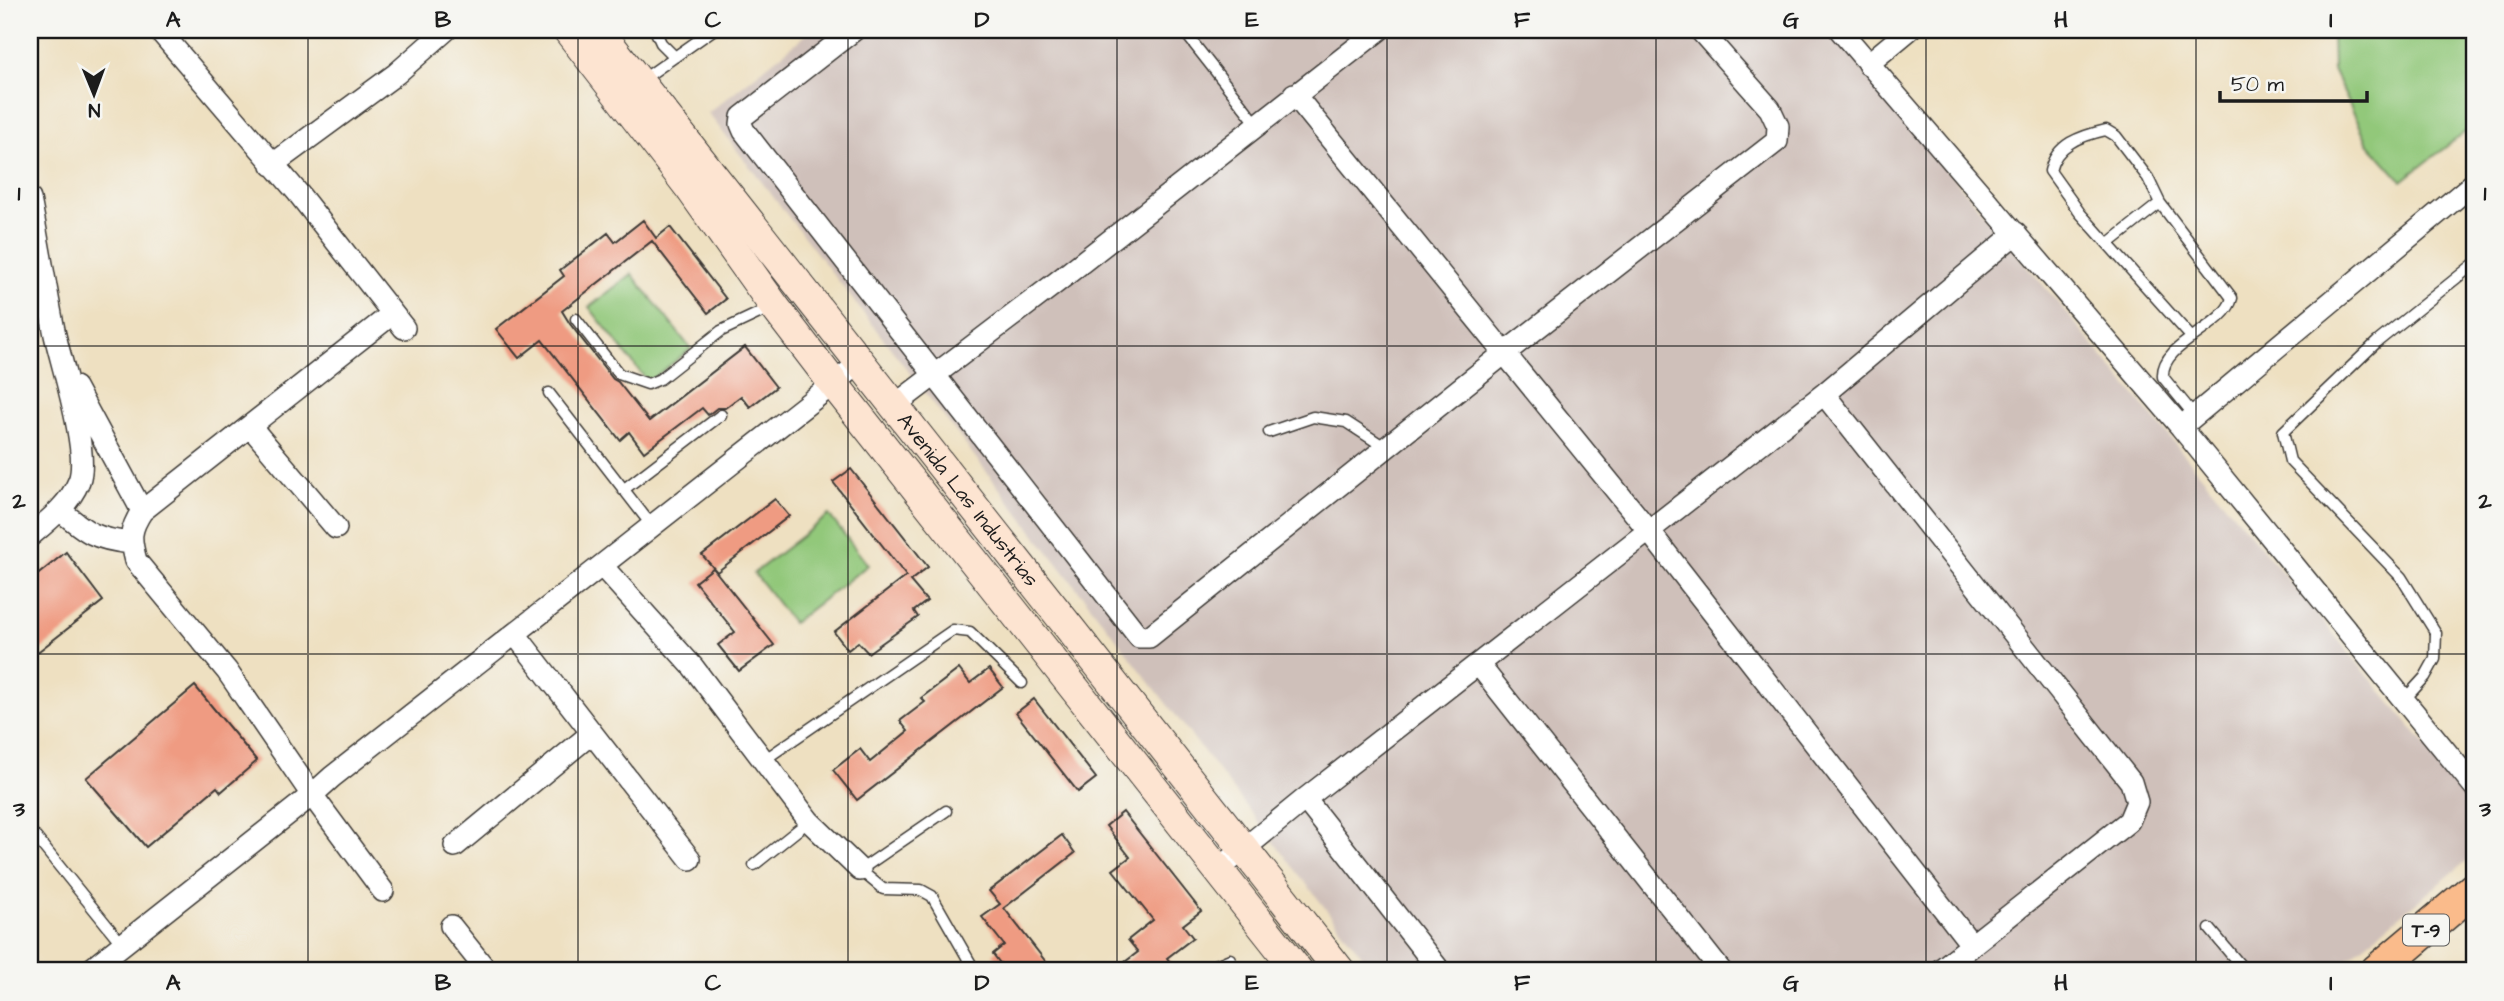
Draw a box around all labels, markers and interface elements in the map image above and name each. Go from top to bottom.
text: A [166,4,181,36]
text: B [435,4,452,36]
text: C [705,4,722,36]
text: D [975,4,990,36]
text: E [1245,4,1259,36]
text: F [1514,4,1531,36]
text: G [1783,4,1799,36]
text: H [2054,4,2068,36]
text: I [2329,4,2333,36]
north arrow [60,60,130,130]
scale bar [2220,60,2368,104]
text: 50 m [2231,70,2285,99]
text: N [88,96,100,123]
text: 1 [18,177,21,209]
text: 1 [2484,177,2487,209]
street label: Avenida Las Industrias [890,407,1045,593]
text: 2 [11,485,26,517]
text: 2 [2477,485,2492,517]
text: 3 [12,793,25,825]
text: 3 [2478,793,2491,825]
road number: T-9 [2403,914,2449,946]
text: A [166,967,181,999]
text: B [435,967,452,999]
text: C [705,967,722,999]
text: D [975,967,990,999]
text: E [1245,967,1259,999]
text: F [1514,967,1531,999]
text: G [1783,967,1799,999]
text: H [2054,967,2068,999]
text: I [2329,967,2333,999]

